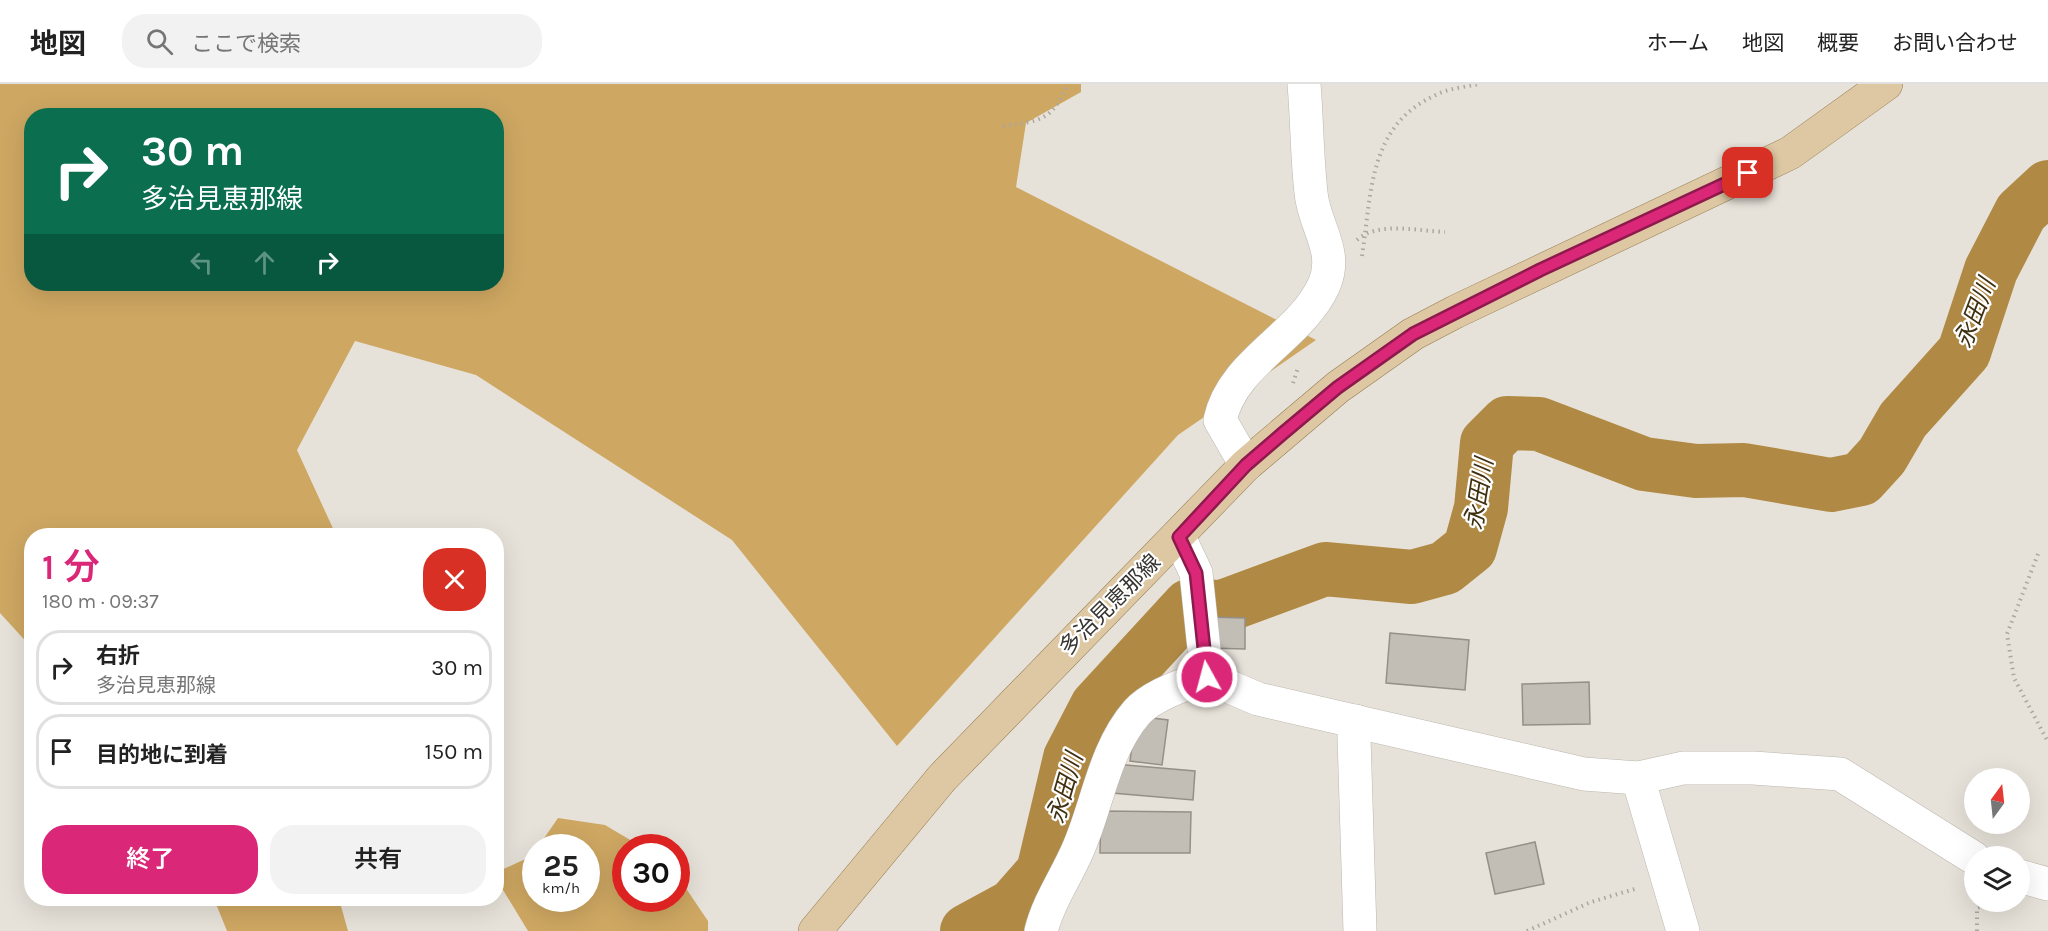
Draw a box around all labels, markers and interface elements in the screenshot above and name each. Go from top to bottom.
search box [122,14,542,68]
icon: search [143,25,176,58]
text: 地図 [30,27,86,60]
text: ここで検索 [191,31,301,57]
text: ホーム [1647,31,1709,55]
text: 地図 [1742,31,1784,55]
text: 概要 [1817,31,1859,55]
text: お問い合わせ [1892,31,2018,55]
text: 30 m [141,126,244,176]
icon: right [42,132,120,210]
pin [1722,147,1773,198]
icon: arrive [1731,156,1764,189]
text: 多治見恵那線 [141,183,303,215]
icon: left [185,246,218,279]
icon: ahead [248,246,281,279]
icon: right [311,246,344,279]
water label: 永田川 [1949,272,2002,352]
water label: 永田川 [1460,453,1499,532]
text: 1 分 [42,546,100,588]
button: close [423,548,486,611]
street label: 多治見恵那線 [1054,549,1166,661]
text: 180 m · 09:37 [42,590,159,613]
text: 右折 [96,643,140,669]
position arrow [1175,645,1239,709]
icon: right [45,651,78,684]
text: 30 m [431,655,483,681]
text: 多治見恵那線 [96,674,216,697]
icon: arrive [45,735,78,768]
text: 150 m [424,739,483,765]
text: 目的地に到着 [96,742,228,768]
water label: 永田川 [1042,747,1089,826]
north arrow [1964,768,2030,834]
map controls [1964,768,2030,912]
button: 終了 [42,825,258,894]
button: 共有 [270,825,486,894]
speed limit sign: 30 [612,834,690,912]
button: layers [1964,846,2030,912]
text: 25 [543,848,579,884]
text: km/h [542,879,580,897]

